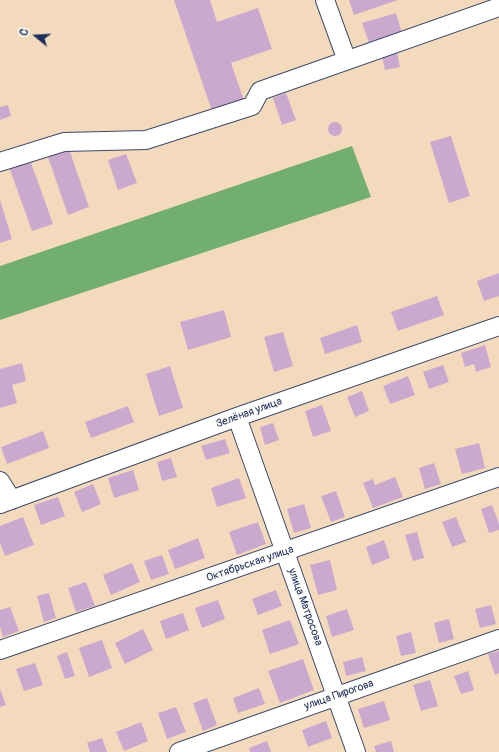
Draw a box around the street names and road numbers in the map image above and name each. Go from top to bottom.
street label: Зелёная улица [214,395,284,431]
street label: Октябрьская улица [205,543,295,585]
street label: улица Матросова [285,566,325,648]
street label: улица Пирогова [303,677,375,713]

